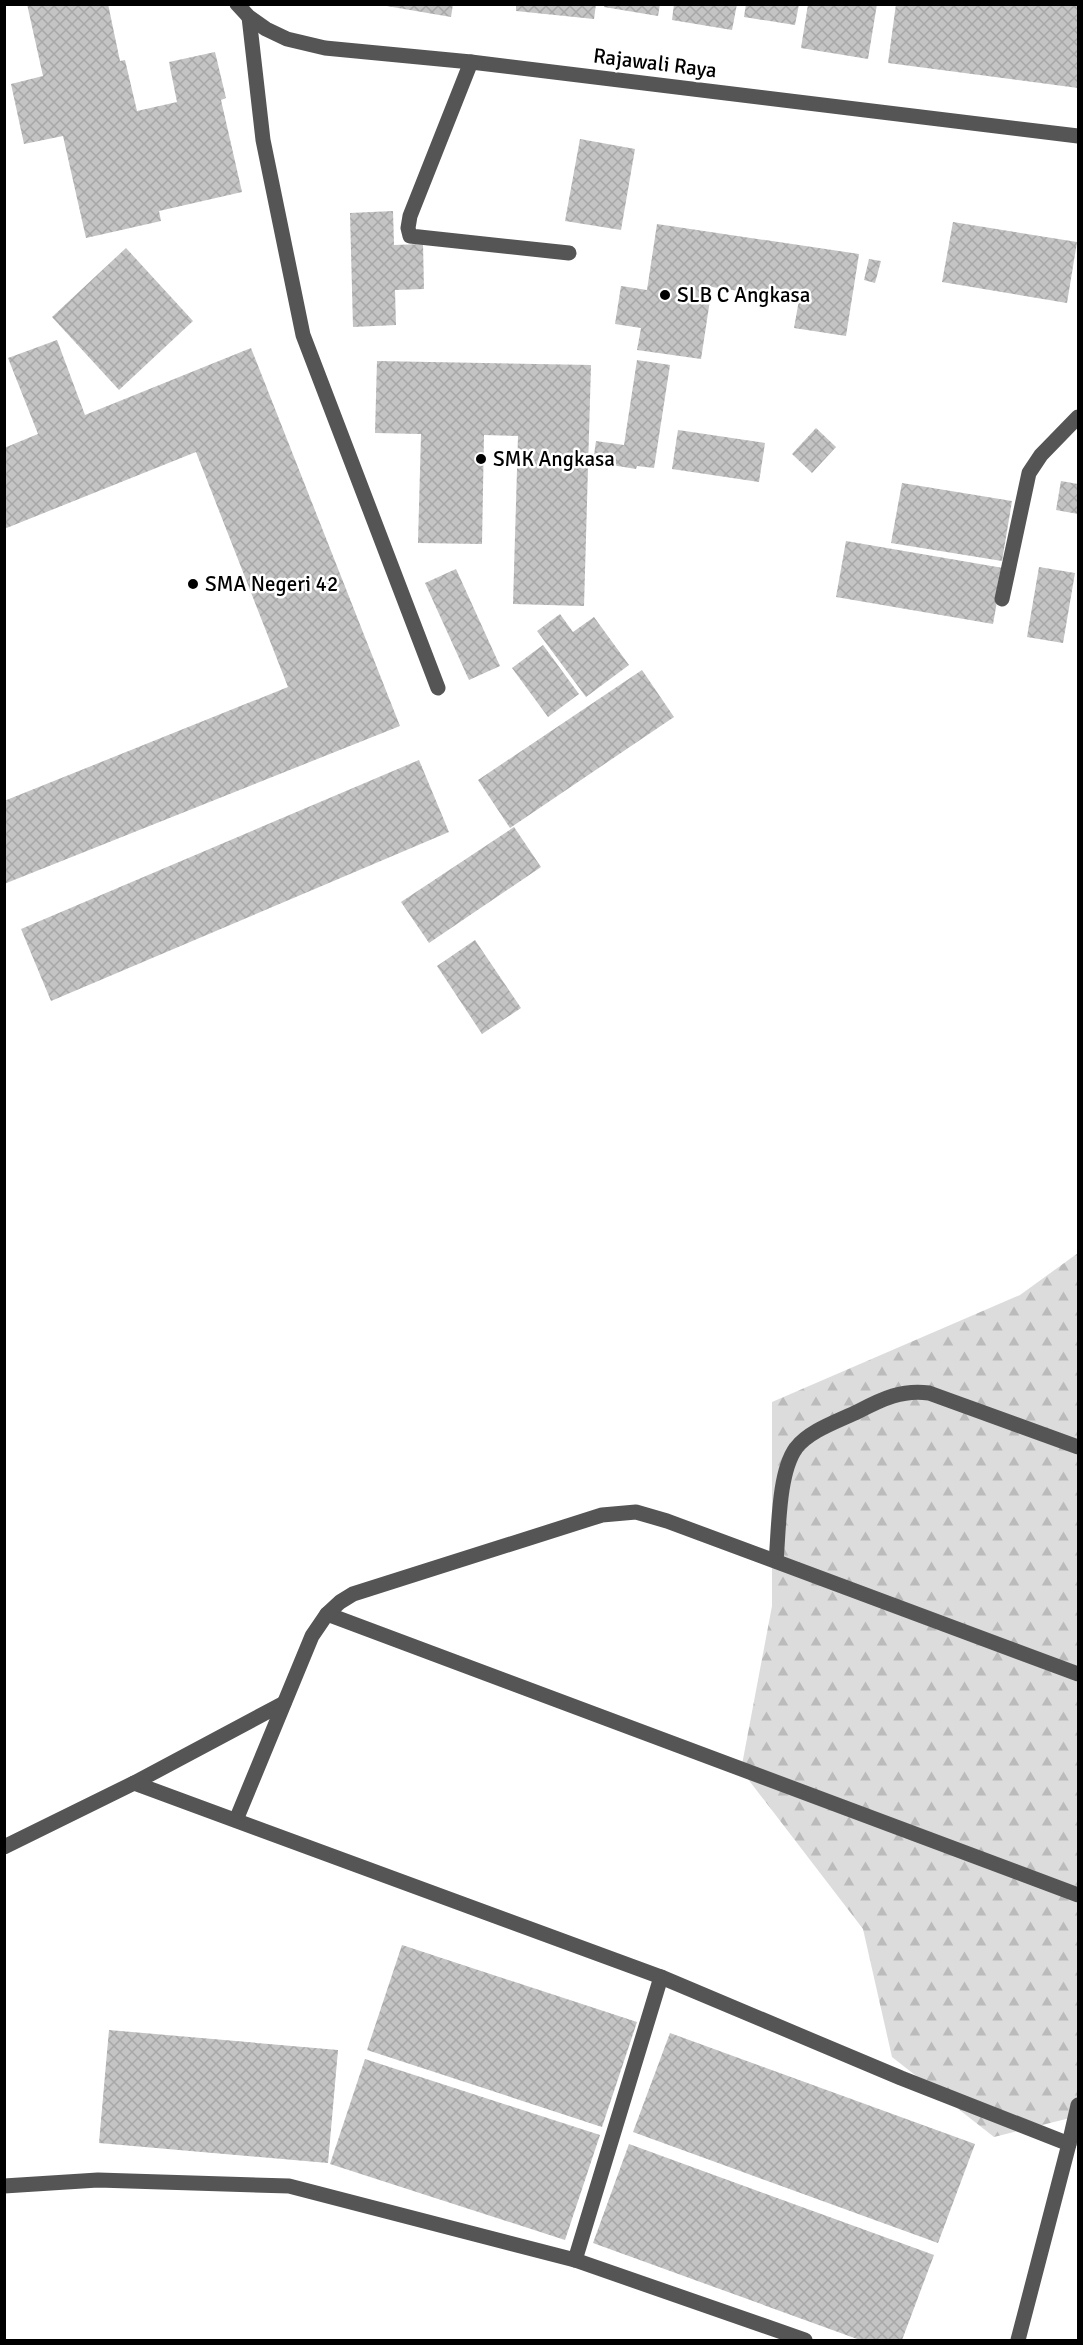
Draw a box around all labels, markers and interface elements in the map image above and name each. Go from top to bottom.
street label: Rajawali Raya [592,43,718,83]
place label: SLB C Angkasa [677,282,810,308]
marker: SLB C Angkasa [658,288,672,302]
place label: SMK Angkasa [493,446,615,472]
marker: SMK Angkasa [474,452,488,466]
place label: SMA Negeri 42 [205,571,338,597]
marker: SMA Negeri 42 [186,577,200,591]

